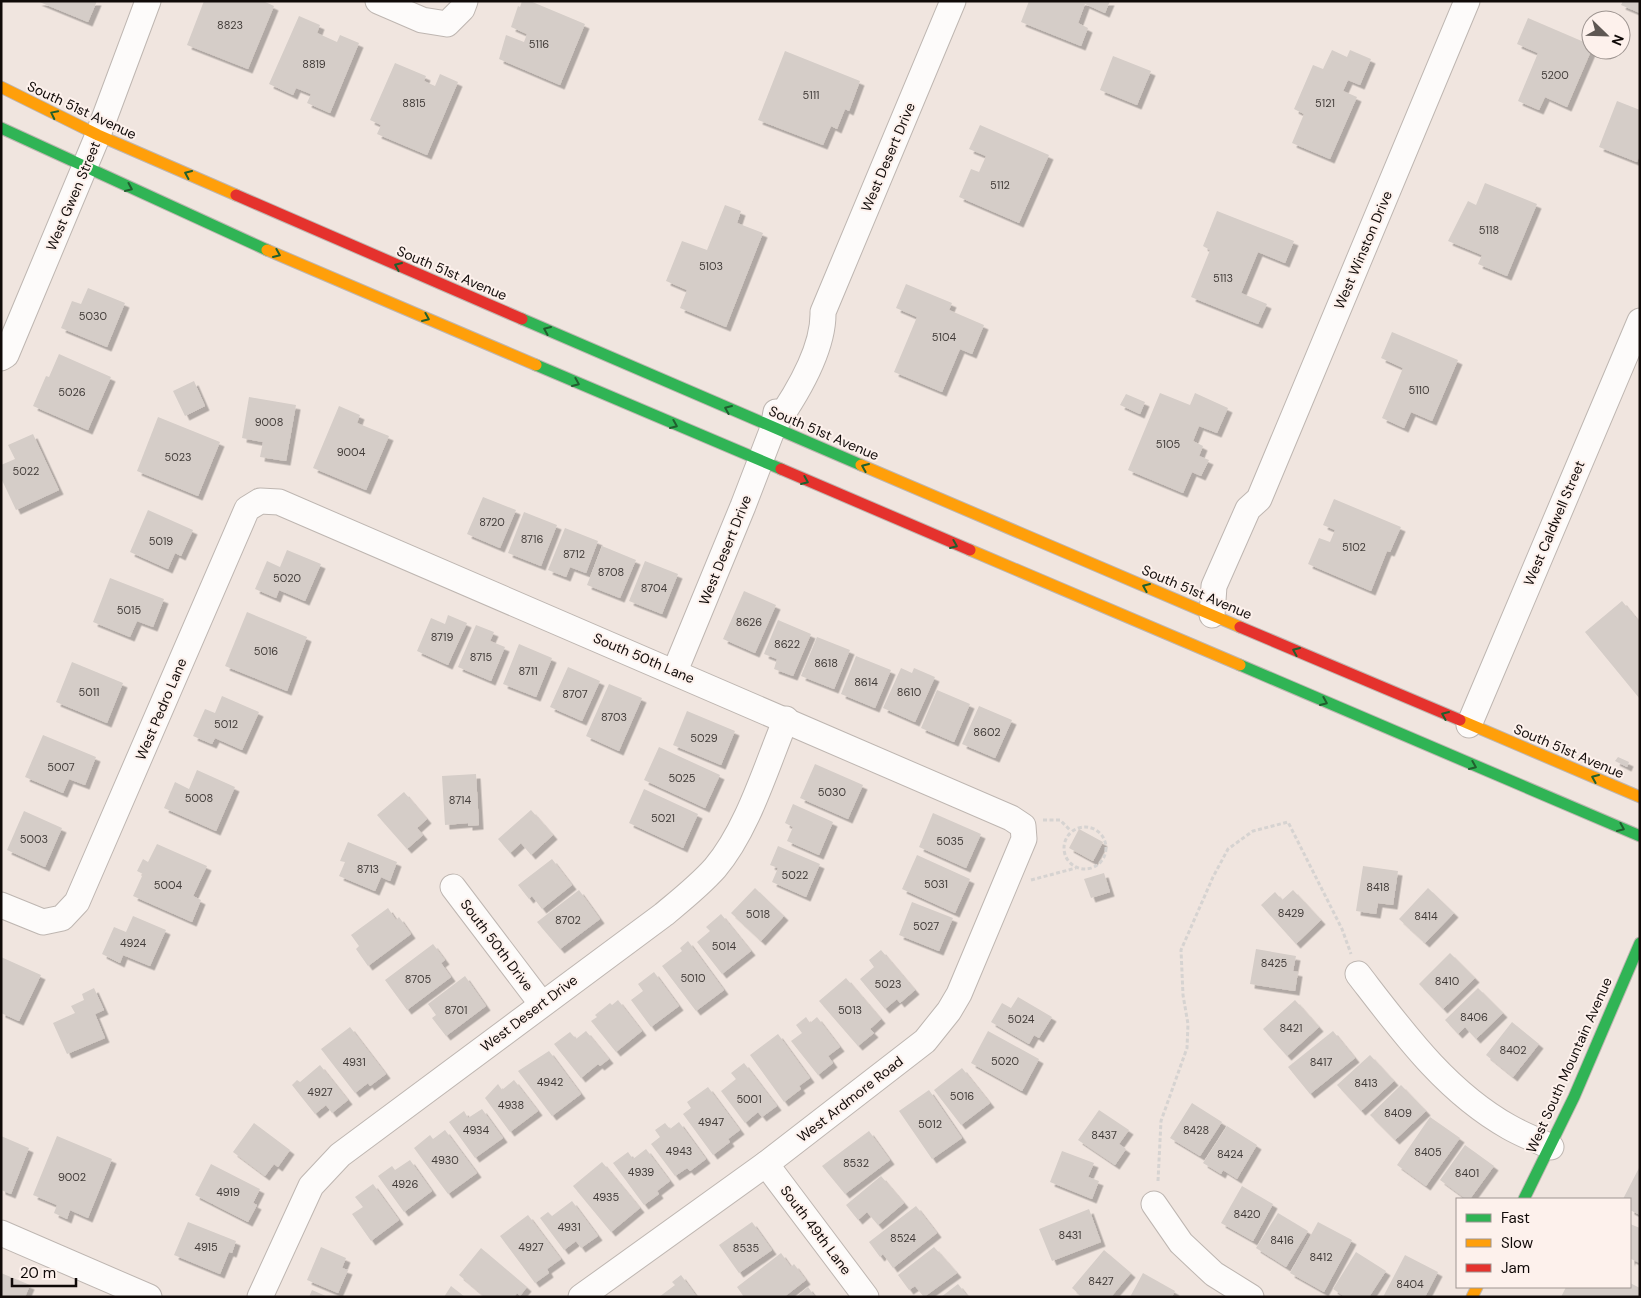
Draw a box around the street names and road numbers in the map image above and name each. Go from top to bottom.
street label: South 51st Avenue [25,77,139,143]
street label: West Desert Drive [857,100,919,214]
street label: West Gwen Street [42,139,104,253]
street label: West Winston Drive [1330,188,1396,312]
street label: South 51st Avenue [394,242,510,304]
street label: South 51st Avenue [766,402,882,464]
street label: West Caldwell Street [1519,458,1589,588]
street label: West Desert Drive [695,492,755,608]
street label: South 51st Avenue [1139,561,1255,623]
street label: South 50th Lane [591,629,697,687]
street label: West Pedro Lane [131,655,191,763]
street label: South 51st Avenue [1511,720,1627,782]
street label: South 50th Drive [457,896,537,994]
street label: West Desert Drive [477,971,581,1055]
street label: West South Mountain Avenue [1522,974,1616,1156]
street label: West Ardmore Road [793,1052,907,1146]
street label: South 49th Lane [777,1182,855,1278]

